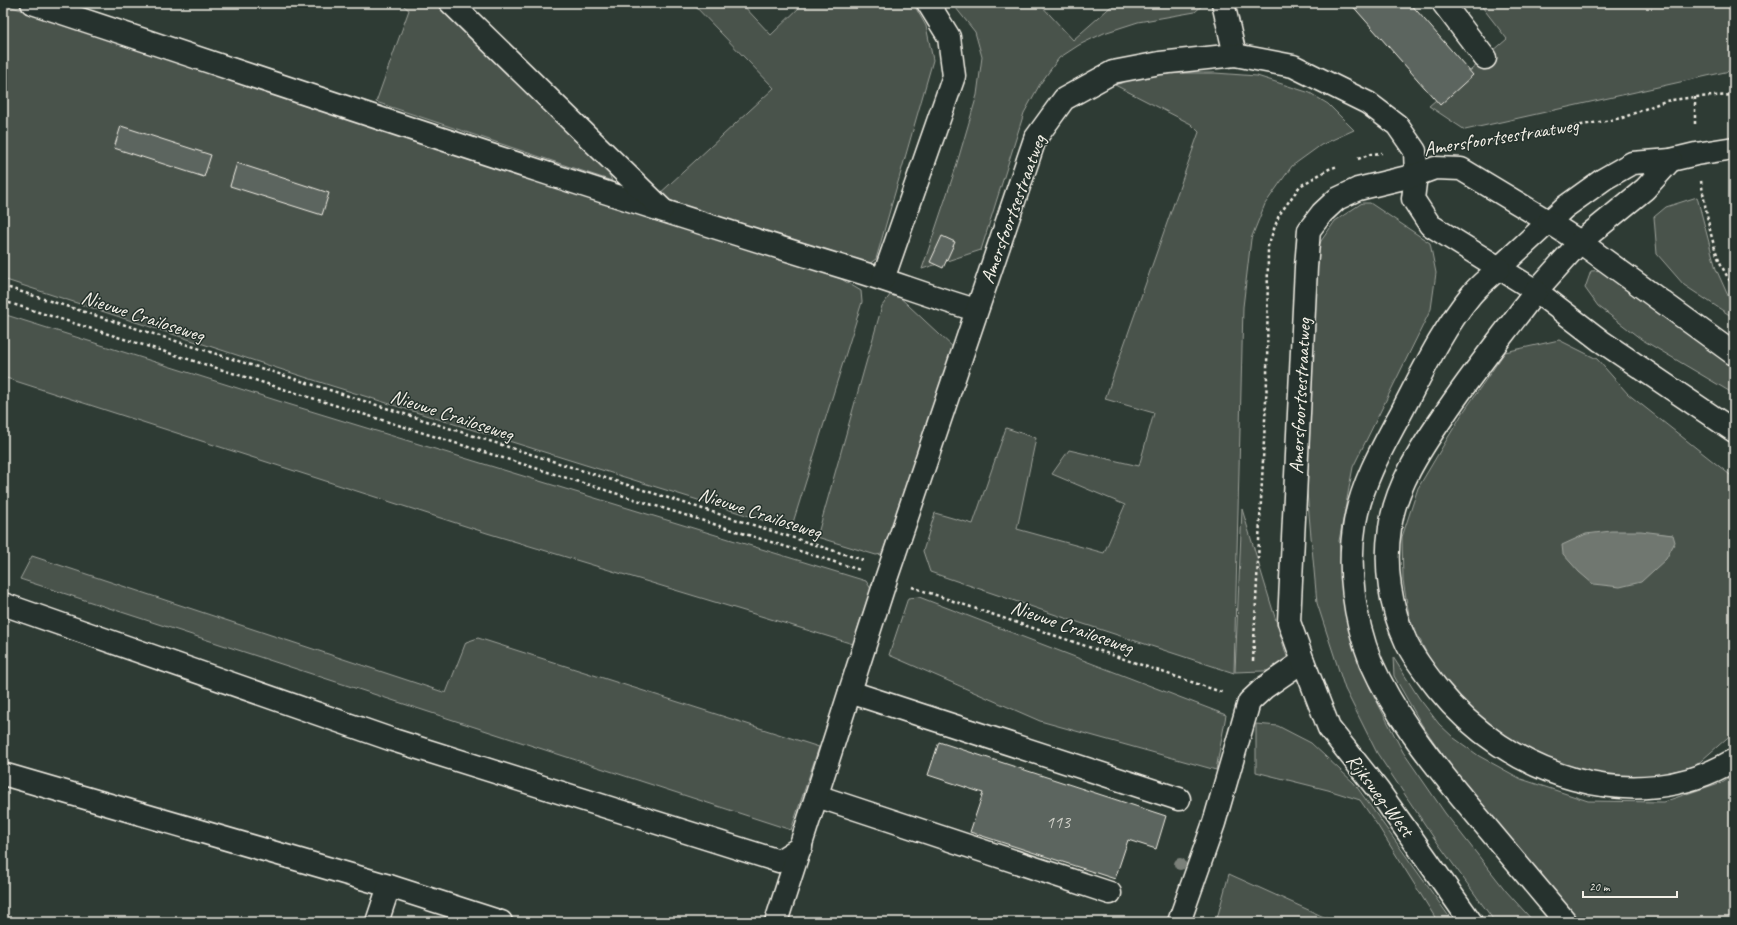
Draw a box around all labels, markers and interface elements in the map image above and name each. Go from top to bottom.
street label: Amersfoortsestraatweg [1422,112,1581,162]
street label: Amersfoortsestraatweg [975,130,1052,287]
street label: Nieuwe Crailoseweg [78,284,209,348]
street label: Amersfoortsestraatweg [1283,316,1317,475]
street label: Nieuwe Crailoseweg [387,383,518,447]
street label: Nieuwe Crailoseweg [695,481,826,545]
street label: Nieuwe Crailoseweg [1008,594,1138,660]
street label: Rijksweg-West [1341,748,1421,843]
house number: 113 [1046,811,1072,833]
scale bar [1583,873,1677,899]
text: 20 m [1589,879,1611,895]

